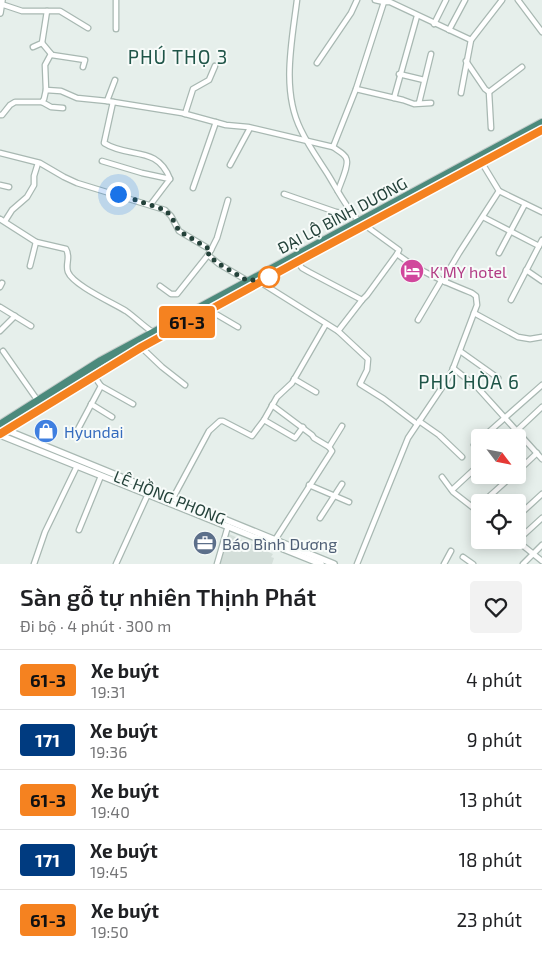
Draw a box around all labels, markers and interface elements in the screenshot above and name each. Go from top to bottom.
district label: PHÚ THỌ 3 [128,45,228,68]
street label: ĐẠI LỘ BÌNH DƯƠNG [274,173,410,257]
your location [106,182,131,207]
hotel icon: K'MY hotel [399,258,425,284]
place label: K'MY hotel [430,262,507,281]
unlabelled marker [258,266,280,288]
line badge: 61-3 [152,306,222,338]
text: 61-3 [169,311,205,333]
district label: PHÚ HÒA 6 [418,370,520,393]
shop icon: Hyundai [33,418,59,444]
place label: Hyundai [64,422,124,441]
north arrow [471,429,526,484]
map controls [471,429,526,549]
street label: LÊ HỒNG PHONG [111,465,229,528]
button: locate [471,494,526,549]
office icon: Báo Bình Dương [192,530,218,556]
place label: Báo Bình Dương [222,534,337,553]
button: heart [470,581,522,633]
text: Sàn gỗ tự nhiên Thịnh Phát [20,582,316,611]
text: Đi bộ · 4 phút · 300 m [20,616,171,635]
text: Xe buýt [91,659,159,682]
text: 4 phút [466,668,522,691]
text: 61-3 [30,669,66,691]
text: 19:31 [91,682,126,701]
text: Xe buýt [90,719,158,742]
text: 9 phút [467,728,522,751]
text: 171 [35,729,60,751]
text: 19:36 [90,742,127,761]
text: Xe buýt [91,779,159,802]
text: 13 phút [460,788,522,811]
text: 61-3 [30,789,66,811]
text: 19:40 [91,802,130,821]
text: Xe buýt [90,839,158,862]
text: 18 phút [459,848,522,871]
text: 171 [35,849,60,871]
text: 19:45 [90,862,128,881]
text: Xe buýt [91,899,159,922]
text: 23 phút [456,908,522,931]
text: 61-3 [30,909,66,931]
text: 19:50 [91,922,129,941]

